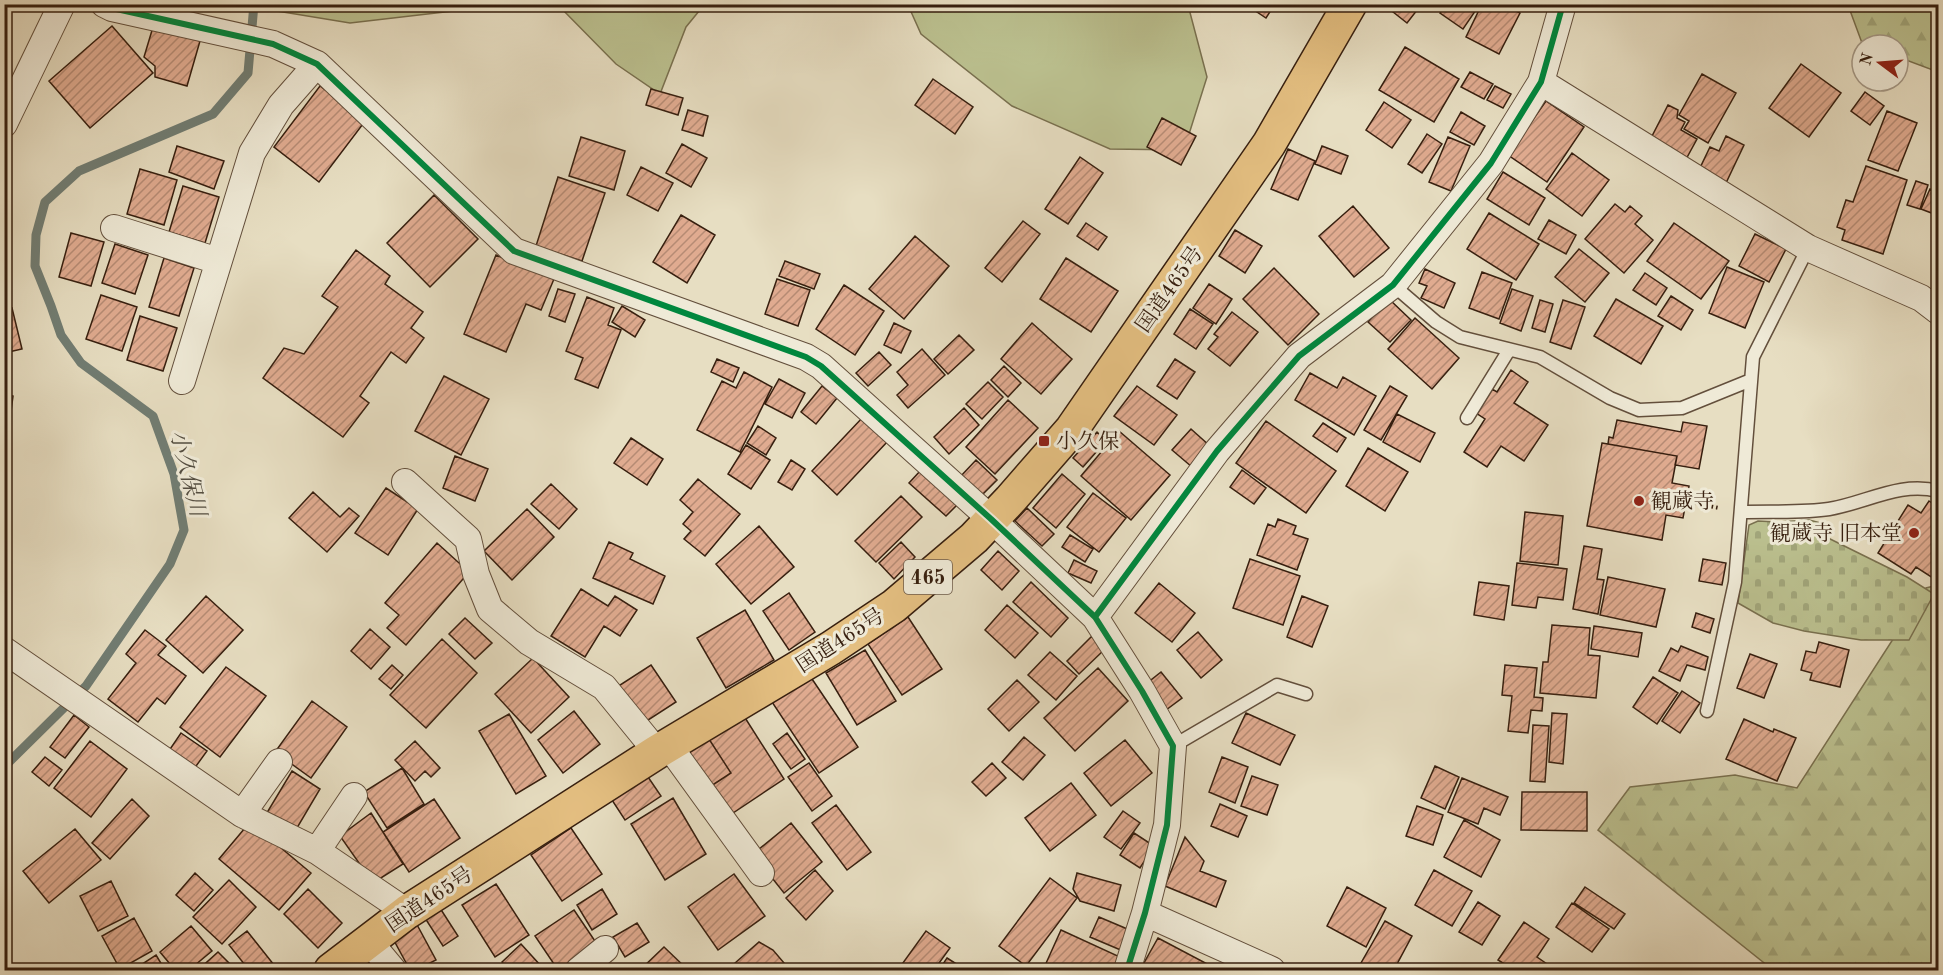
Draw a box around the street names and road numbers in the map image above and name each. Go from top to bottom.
street label: 国道465号 [1131,242,1207,337]
road number: 465 [904,560,952,594]
street label: 国道465号 [792,604,888,677]
street label: 国道465号 [382,862,477,937]

